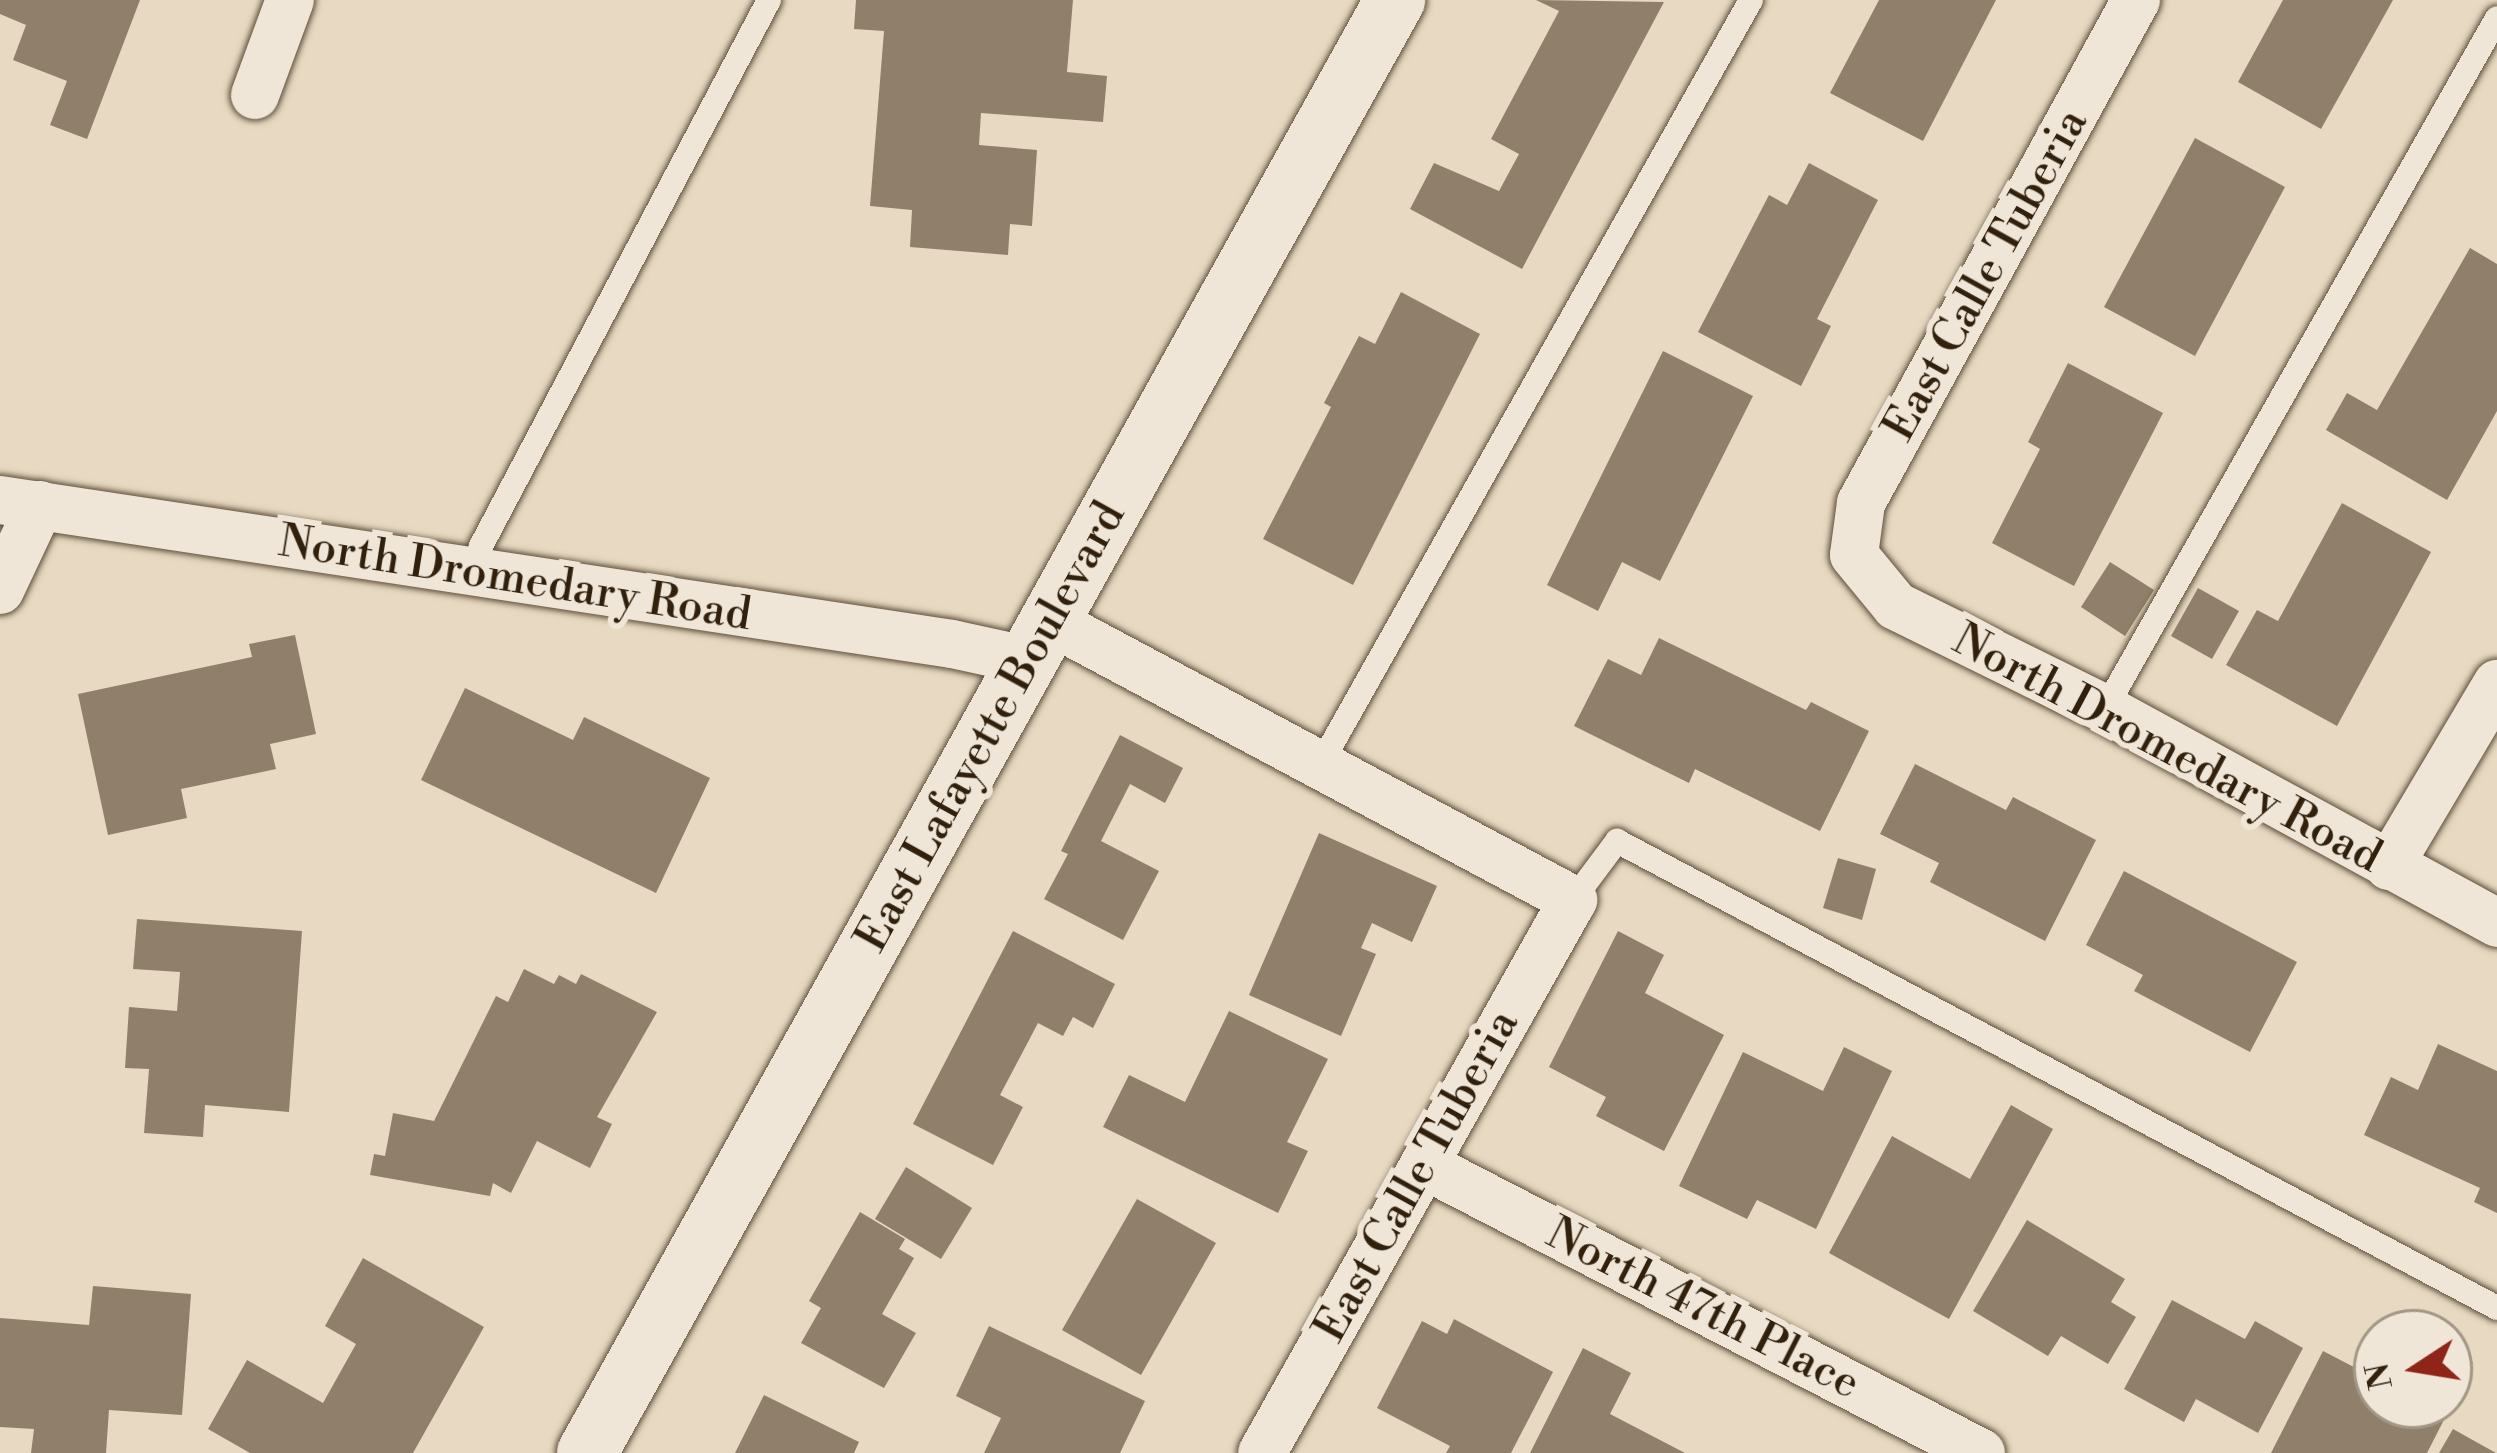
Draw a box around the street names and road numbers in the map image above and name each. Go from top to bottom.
street label: East Calle Tuberia [1872,99,2100,451]
street label: East Lafayette Boulevard [845,493,1137,961]
street label: North Dromedary Road [275,515,755,643]
street label: North Dromedary Road [1943,613,2391,885]
street label: East Calle Tuberia [1303,1000,1531,1352]
street label: North 47th Place [1537,1207,1869,1411]

